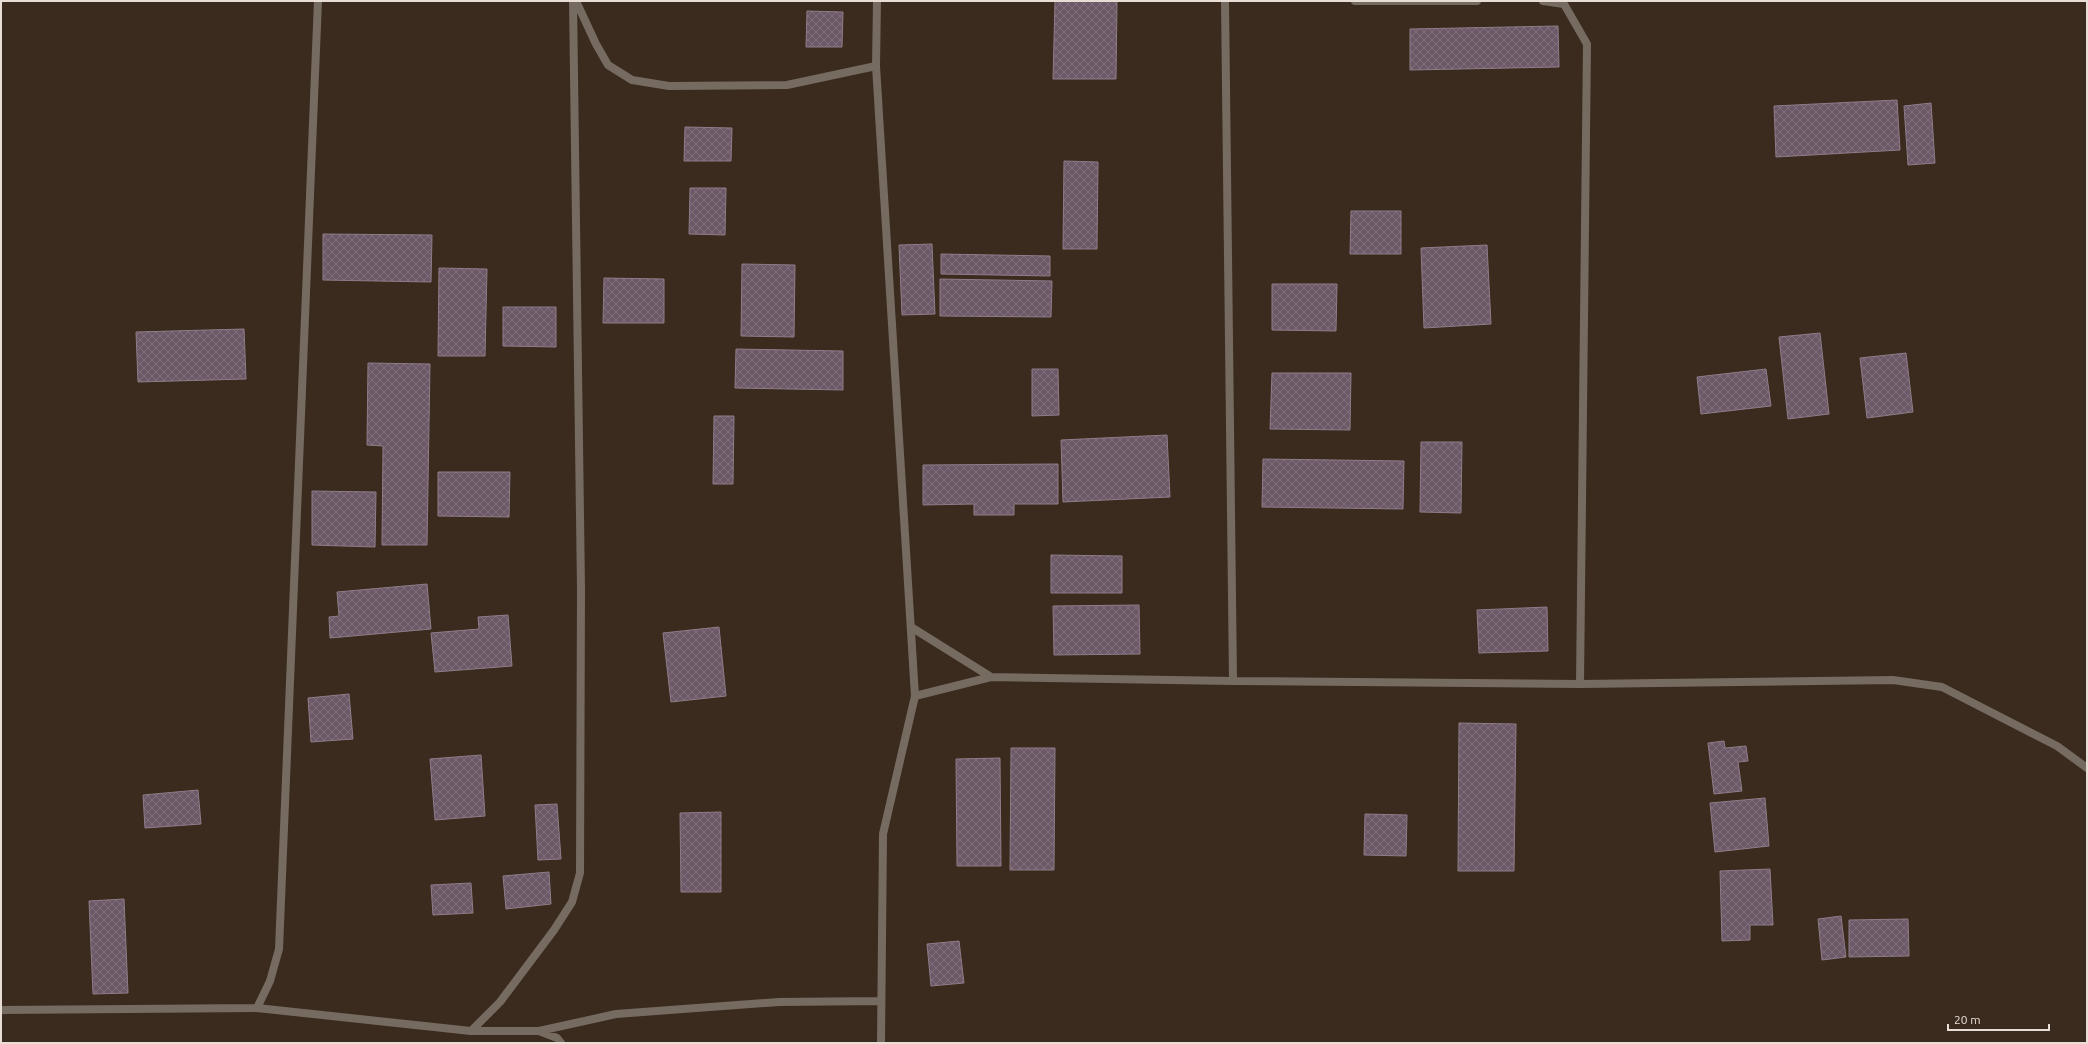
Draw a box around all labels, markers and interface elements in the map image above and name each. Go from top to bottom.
scale bar [1948,1006,2049,1032]
text: 20 m [1954,1013,1981,1026]

